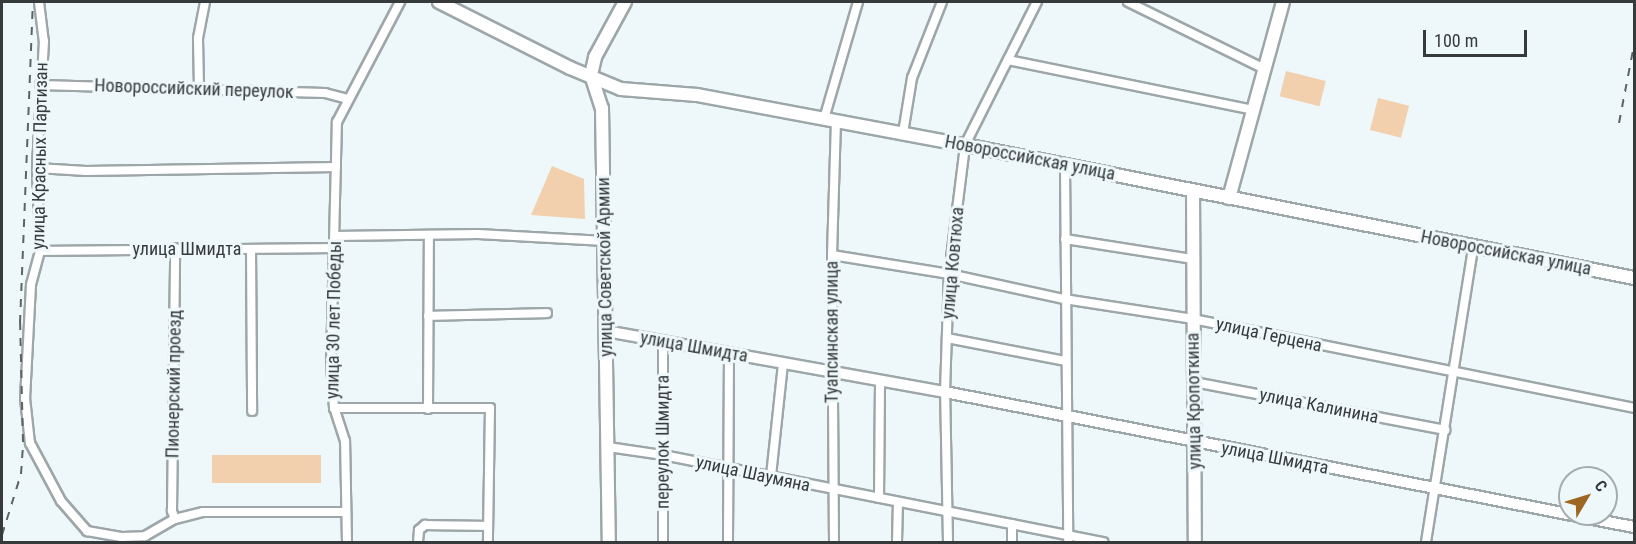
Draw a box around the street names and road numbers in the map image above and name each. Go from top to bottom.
street label: улица Красных Партизан [28,62,52,250]
street label: Новороссийский переулок [94,75,294,103]
street label: Новороссийская улица [943,131,1117,185]
street label: улица Советской Армии [593,177,617,357]
street label: улица Ковтюха [937,206,969,320]
street label: Новороссийская улица [1419,226,1593,280]
street label: улица Шмидта [133,238,241,260]
street label: улица 30 лет Победы [322,241,346,399]
street label: Туапсинская улица [821,261,843,403]
street label: Пионерский проезд [162,310,186,458]
street label: улица Герцена [1214,313,1324,357]
street label: улица Шмидта [639,327,749,367]
street label: улица Кропоткина [1182,332,1206,470]
street label: переулок Шмидта [652,375,674,509]
street label: улица Калинина [1258,384,1380,428]
street label: улица Шмидта [1220,437,1330,479]
street label: улица Шаумяна [694,451,812,497]

